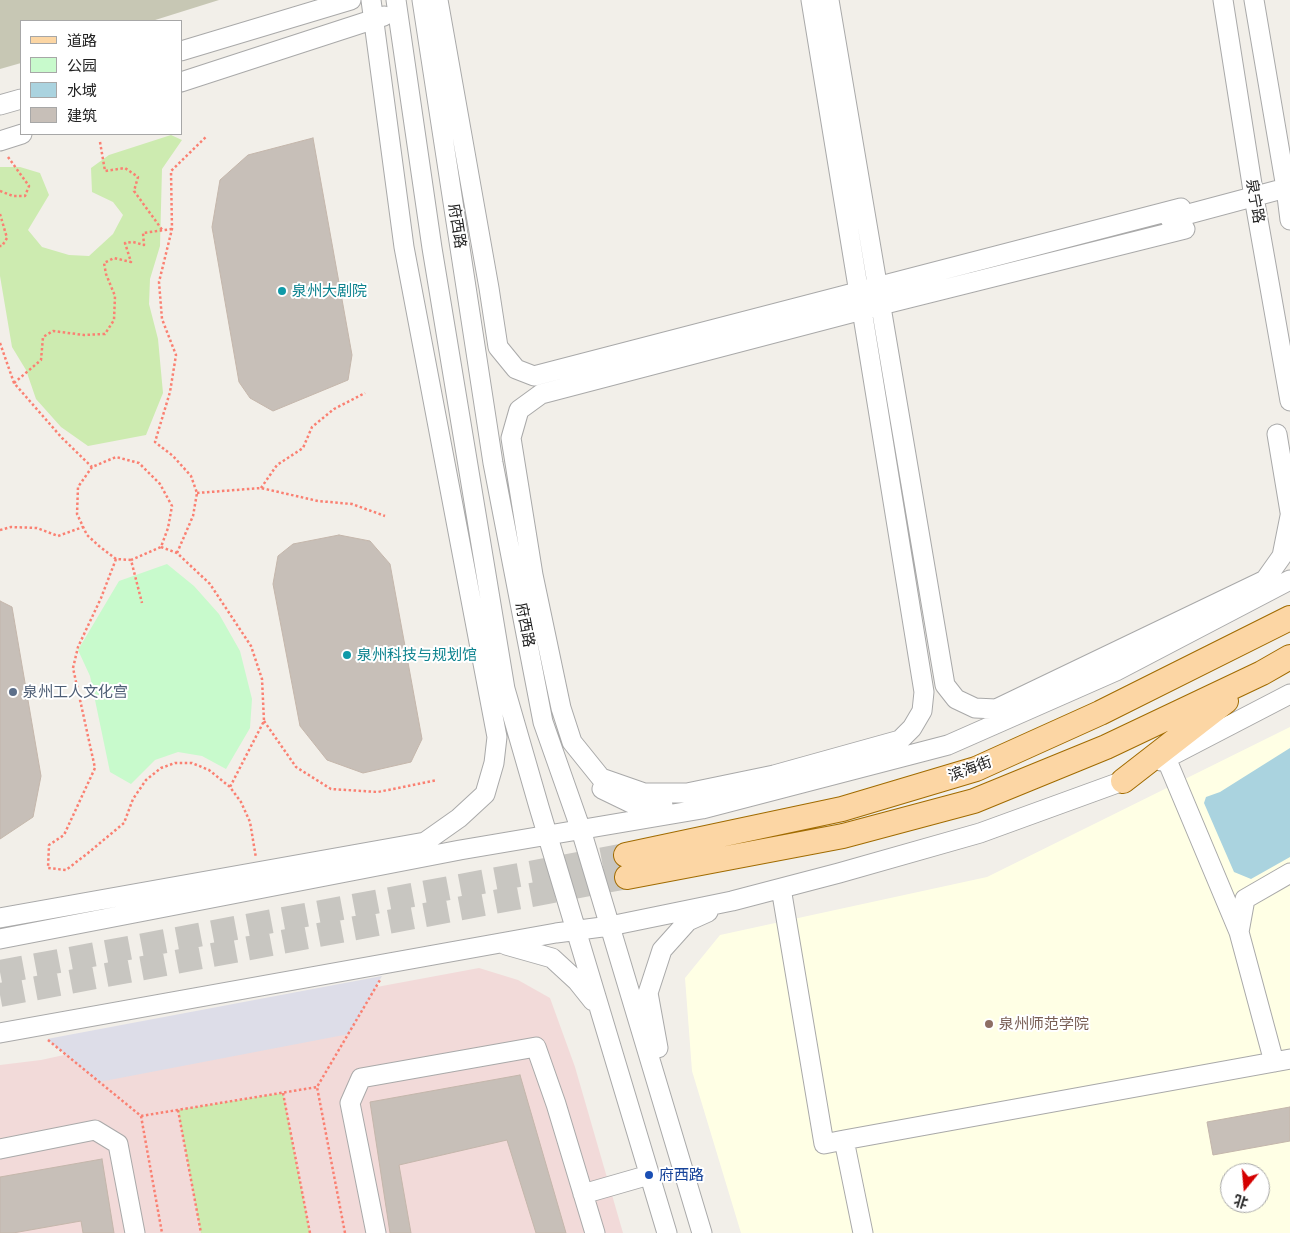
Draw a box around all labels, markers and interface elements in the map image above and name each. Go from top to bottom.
legend [20,20,182,135]
text: 道路 [67,32,97,49]
text: 公园 [67,57,97,74]
text: 水域 [67,82,97,99]
text: 建筑 [67,107,97,124]
street label: 泉宁路 [1242,177,1268,225]
street label: 府西路 [445,202,469,250]
place label: 泉州大剧院 [292,282,367,300]
marker: 泉州大剧院 [276,285,288,297]
street label: 府西路 [512,601,538,649]
place label: 泉州科技与规划馆 [357,646,477,664]
marker: 泉州科技与规划馆 [341,649,353,661]
place label: 泉州工人文化宫 [23,683,128,701]
marker: 泉州工人文化宫 [7,686,19,698]
street label: 滨海街 [946,753,994,785]
place label: 泉州师范学院 [999,1015,1089,1033]
marker: 泉州师范学院 [983,1018,995,1030]
north arrow [1220,1163,1270,1213]
place label: 府西路 [659,1166,704,1184]
marker: 府西路 [643,1169,655,1181]
text: 北 [1232,1192,1250,1211]

